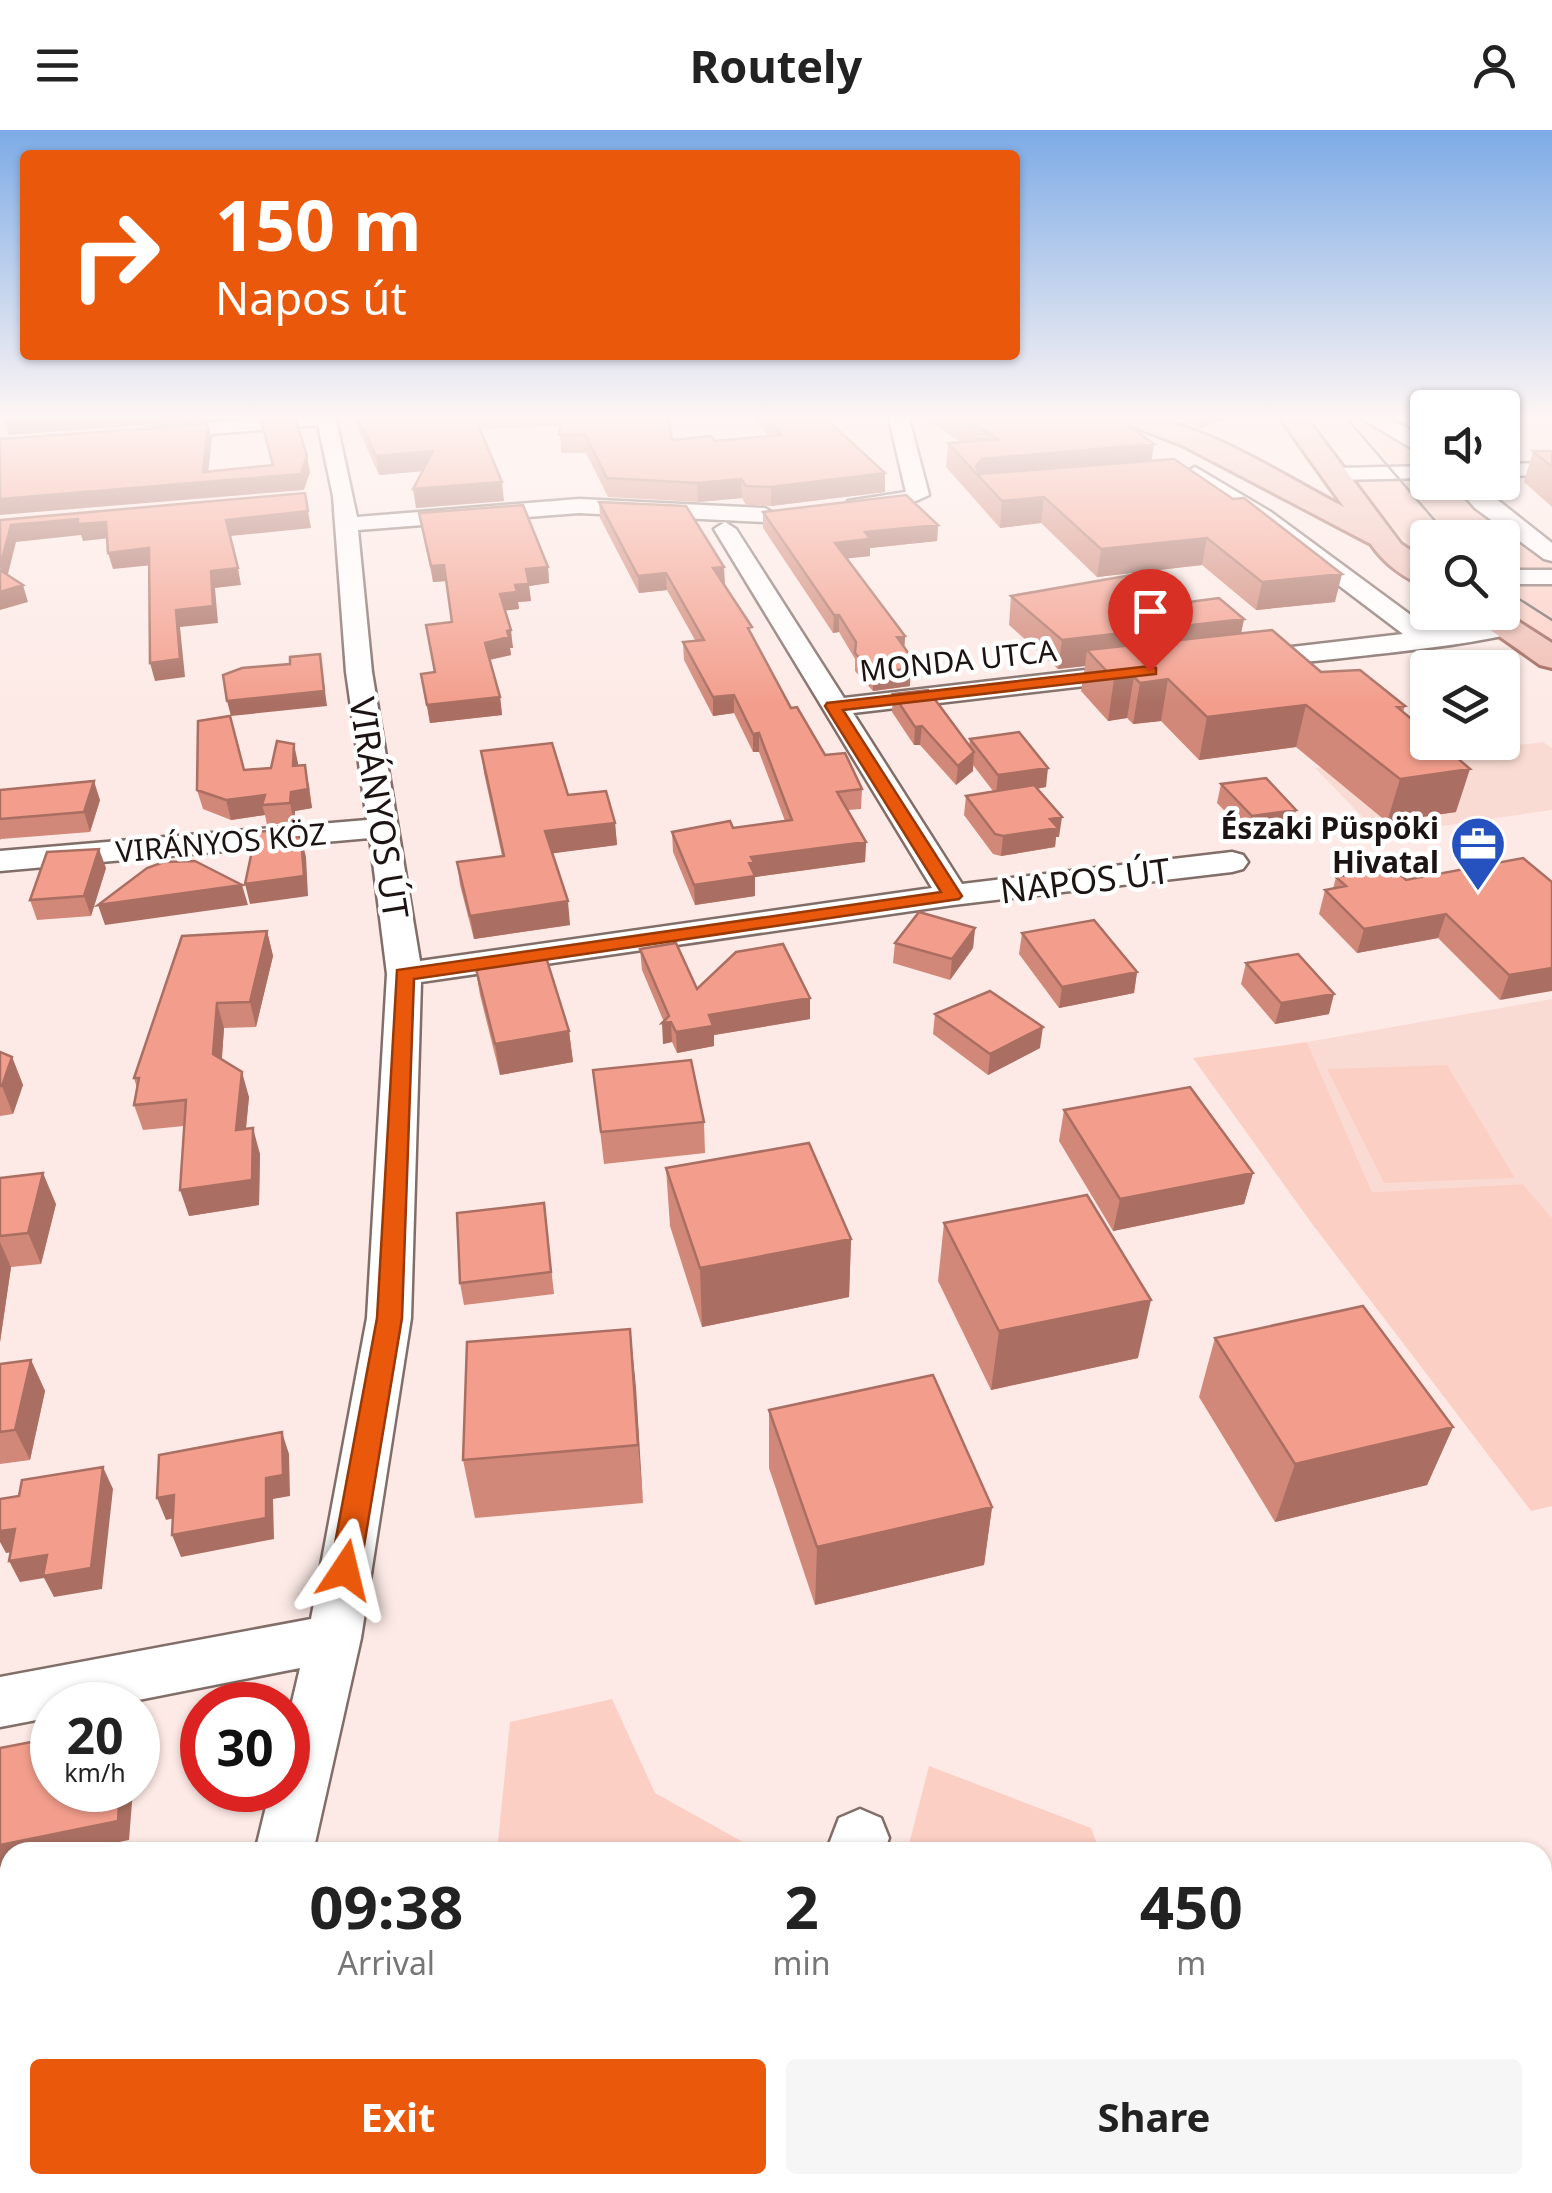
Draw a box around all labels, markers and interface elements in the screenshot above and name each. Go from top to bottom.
text: Routely [690,35,862,96]
icon: menu [30,38,85,93]
icon: person [1467,38,1522,93]
text: 150 m [215,176,422,272]
icon: right [50,190,180,320]
text: Napos út [215,267,407,328]
map controls [1410,390,1520,760]
button: sound [1410,390,1520,500]
button: search [1410,520,1520,630]
pin [1108,569,1193,672]
icon: arrive [1123,584,1178,639]
street label: MONDA UTCA [857,629,1059,691]
button: layers [1410,650,1520,760]
street label: VIRÁNYOS ÚT [339,694,421,923]
place label: Északi Püspöki Hivatal [1221,807,1439,882]
street label: VIRÁNYOS KÖZ [114,812,328,872]
office icon: Északi Püspöki Hivatal [1448,814,1508,893]
street label: NAPOS ÚT [997,846,1173,914]
position arrow [293,1518,397,1622]
speed limit sign: 30 [180,1682,310,1812]
text: 20 [66,1701,124,1769]
text: km/h [64,1755,126,1789]
text: 09:38 [309,1865,463,1947]
text: 2 [784,1865,819,1947]
text: 450 [1140,1865,1243,1947]
text: Arrival [338,1941,435,1984]
text: min [773,1941,831,1984]
text: m [1176,1941,1206,1984]
button: Exit [30,2059,766,2174]
button: Share [786,2059,1522,2174]

